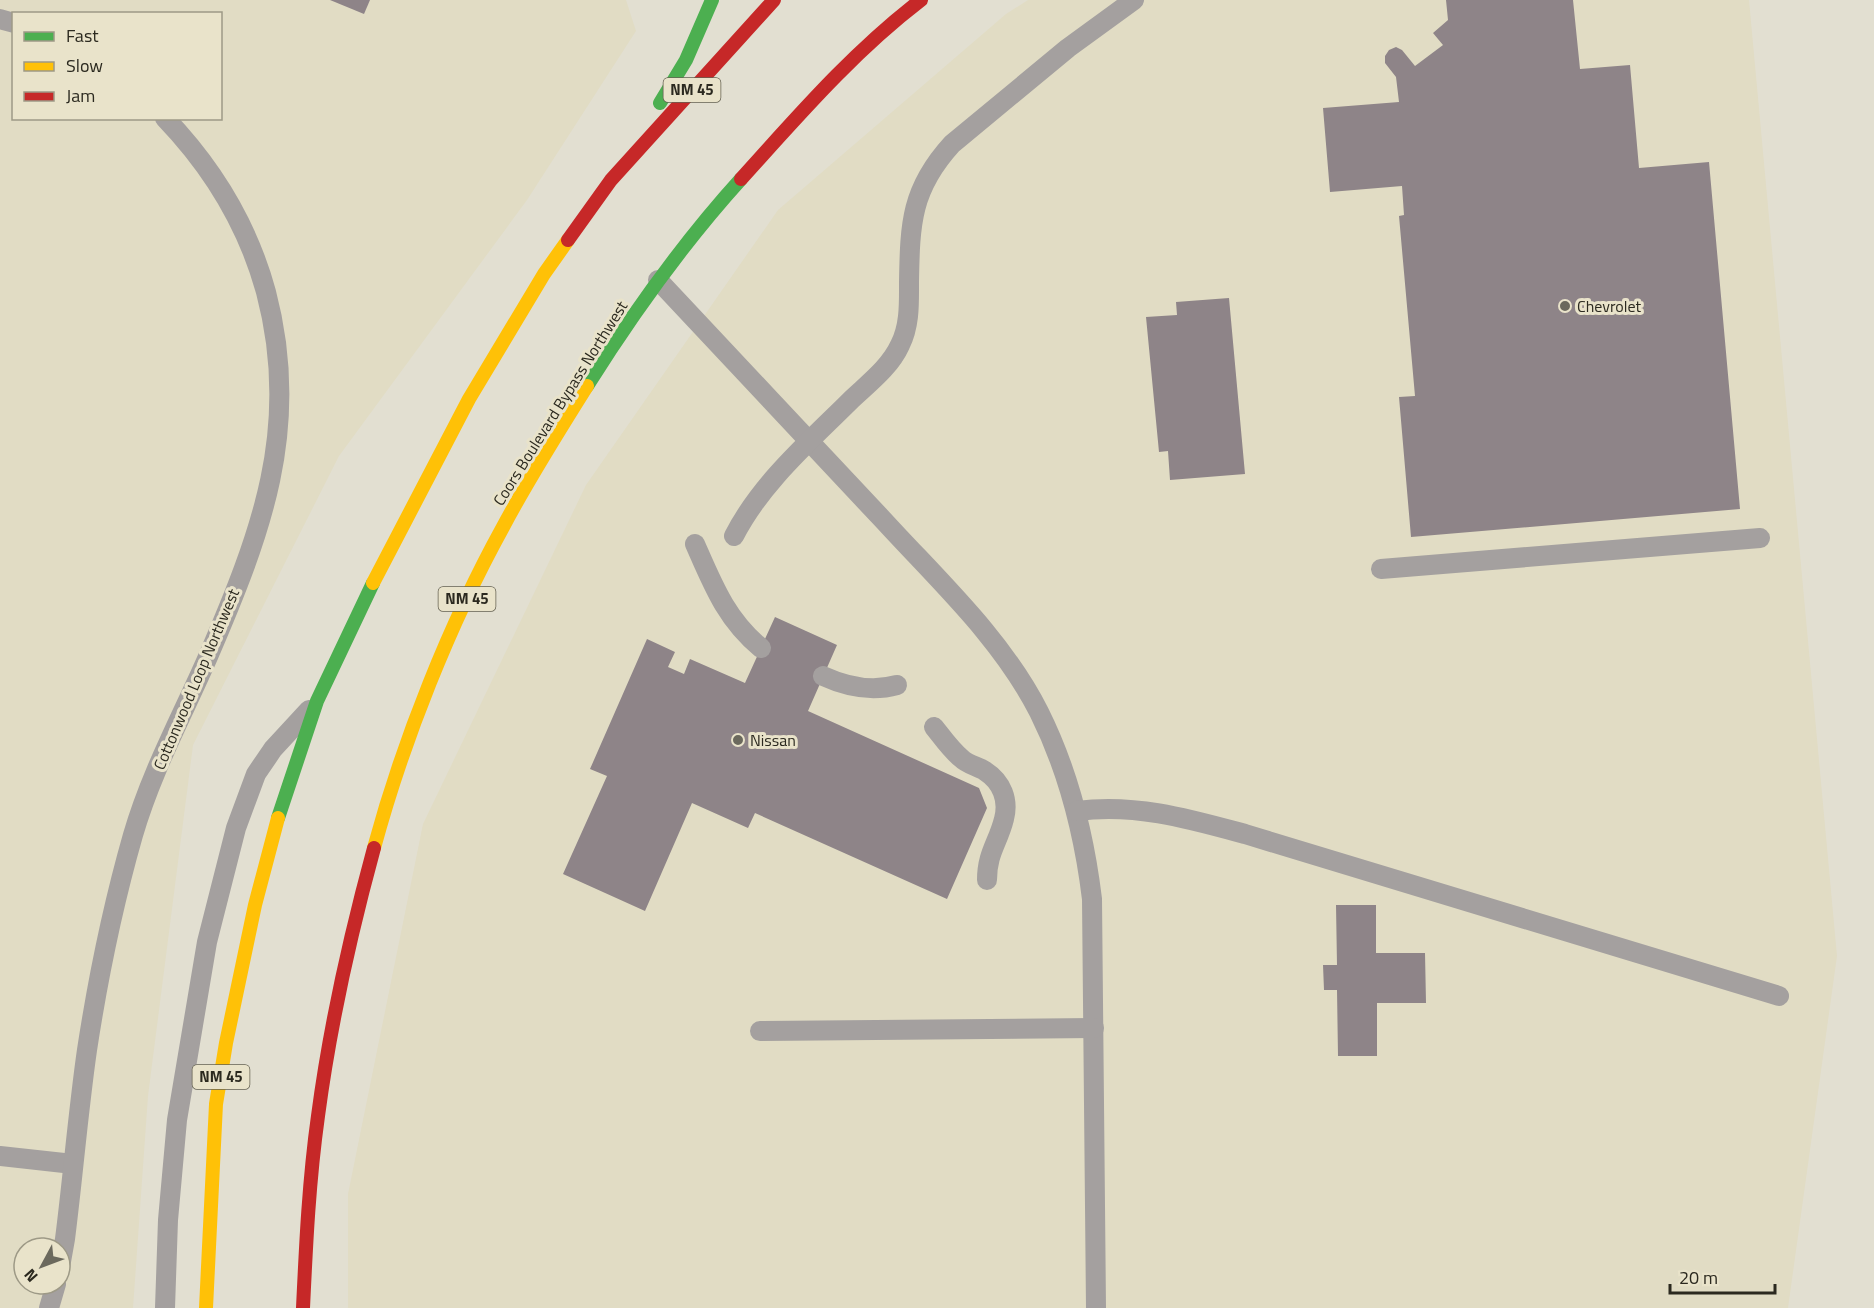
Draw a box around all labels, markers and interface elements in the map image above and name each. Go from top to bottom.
legend [12,12,222,120]
text: Fast [66,22,99,49]
text: Slow [66,52,103,79]
road number: NM 45 [664,78,720,102]
text: Jam [66,82,95,109]
place label: Chevrolet [1577,294,1641,318]
street label: Coors Boulevard Bypass Northwest [487,296,633,510]
marker: Chevrolet [1558,299,1572,313]
street label: Cottonwood Loop Northwest [147,584,245,773]
road number: NM 45 [438,587,496,611]
place label: Nissan [750,728,796,752]
marker: Nissan [731,733,745,747]
road number: NM 45 [192,1065,250,1089]
north arrow [12,1236,72,1296]
scale bar [1670,1257,1775,1295]
text: N [18,1264,43,1288]
text: 20 m [1679,1264,1718,1291]

